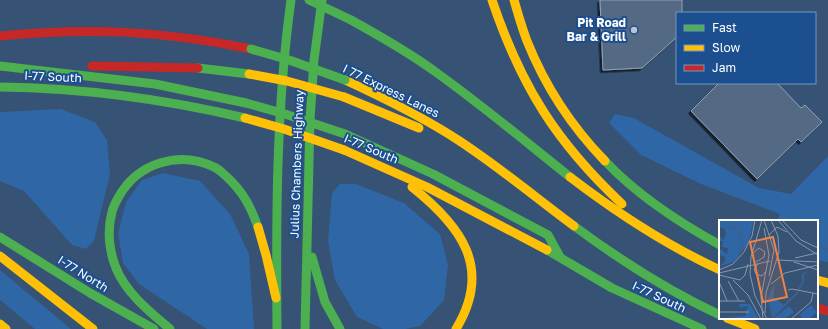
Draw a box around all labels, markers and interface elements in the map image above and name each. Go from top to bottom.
legend [676,12,816,84]
place label: Pit Road Bar & Grill [567,15,626,44]
text: Fast [712,20,737,35]
marker: Pit Road Bar & Grill [629,25,639,35]
text: Slow [712,40,740,55]
text: Jam [712,60,736,75]
street label: I 77 Express Lanes [341,61,442,120]
street label: I-77 South [24,68,82,85]
street label: Julius Chambers Highway [286,89,307,239]
street label: I-77 South [342,130,401,167]
inset map [719,220,818,319]
street label: I-77 North [55,252,111,295]
street label: I-77 South [630,278,689,316]

